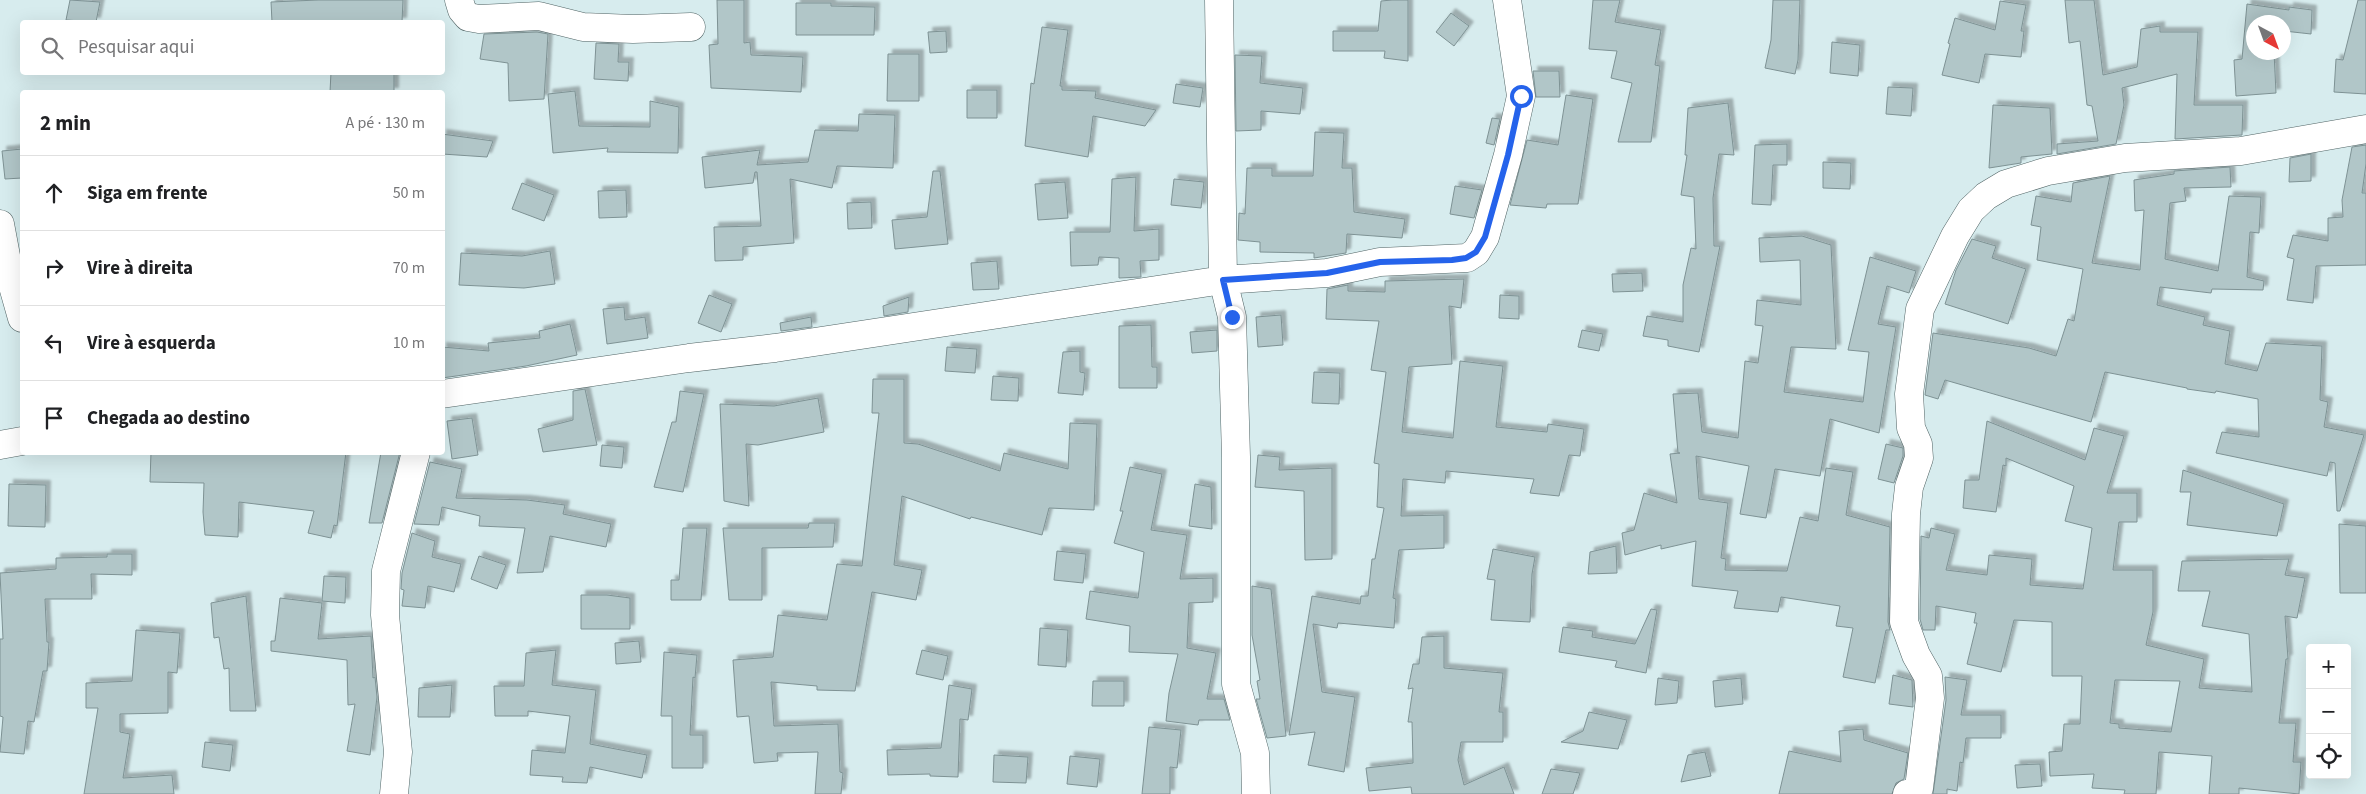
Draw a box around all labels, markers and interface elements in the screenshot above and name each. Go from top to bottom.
north arrow [2246,15,2291,60]
search box [20,20,445,75]
icon: search [38,34,66,62]
text: Pesquisar aqui [78,34,194,61]
route start [1510,85,1533,108]
text: 2 min [40,108,91,138]
text: A pé · 130 m [346,112,425,134]
icon: ahead [40,179,68,207]
text: Siga em frente [87,180,208,207]
text: 50 m [393,182,425,204]
icon: right [40,254,68,282]
text: Vire à direita [87,255,193,282]
text: 70 m [393,257,425,279]
route end [1221,306,1244,329]
icon: left [40,329,68,357]
text: Vire à esquerda [87,330,216,357]
text: 10 m [393,332,425,354]
icon: arrive [40,404,68,432]
text: Chegada ao destino [87,405,250,432]
map controls [2306,644,2351,779]
button: + [2306,644,2351,689]
button: − [2306,689,2351,734]
button: locate [2306,734,2351,779]

